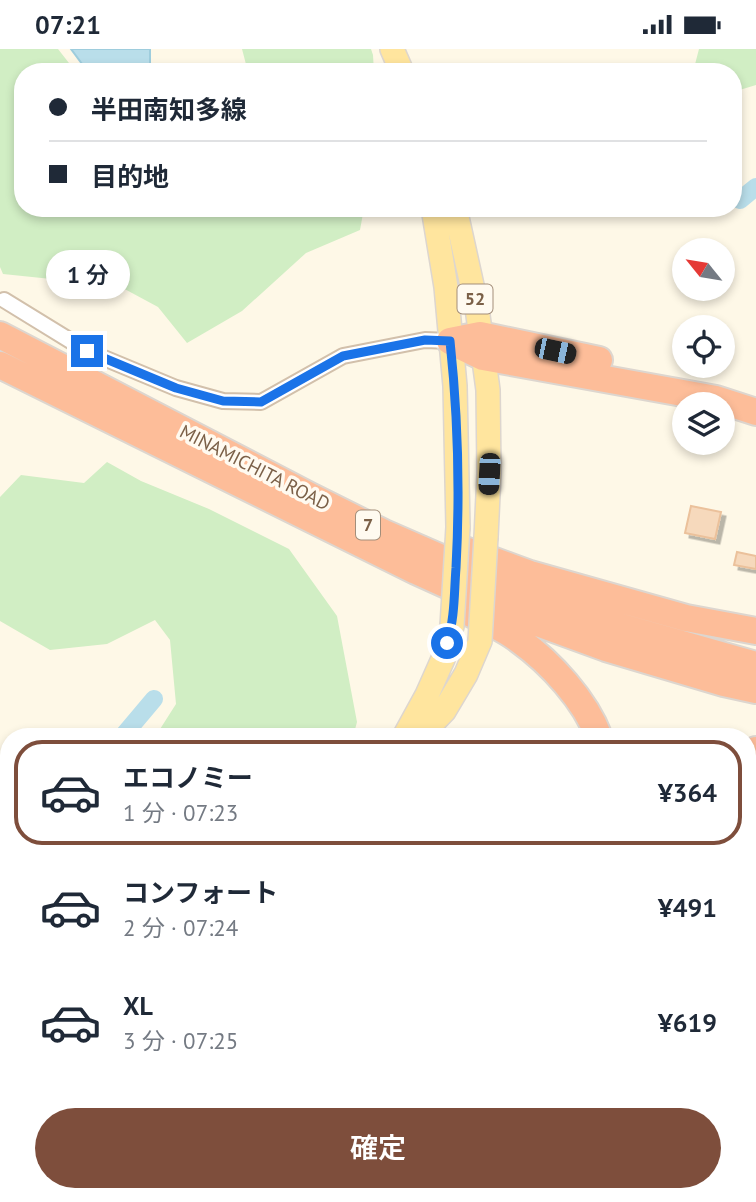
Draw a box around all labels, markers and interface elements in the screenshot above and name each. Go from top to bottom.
text: 07:21 [35,8,101,41]
text: 半田南知多線 [91,93,247,126]
text: 目的地 [91,160,169,193]
north arrow [672,238,735,301]
map controls [672,238,735,455]
callout: 1 分 [45,250,129,299]
text: 1 分 [67,260,109,289]
road number: 52 [458,285,492,313]
button: locate [672,315,735,378]
route end [71,335,103,367]
car [533,336,578,366]
button: layers [672,392,735,455]
street label: MINAMICHITA ROAD [176,419,334,515]
car [478,452,501,496]
road number: 7 [356,511,380,539]
route start [431,627,463,659]
icon: car [39,761,102,824]
text: エコノミー [123,761,253,794]
text: ¥364 [658,776,717,809]
text: 1 分 · 07:23 [123,798,238,827]
icon: car [39,876,102,939]
text: コンフォート [123,876,278,909]
text: ¥491 [658,891,717,924]
text: 2 分 · 07:24 [123,913,238,942]
text: XL [123,989,153,1022]
icon: car [39,991,102,1054]
text: ¥619 [658,1006,717,1039]
text: 3 分 · 07:25 [123,1026,238,1055]
button: 確定 [35,1108,721,1188]

